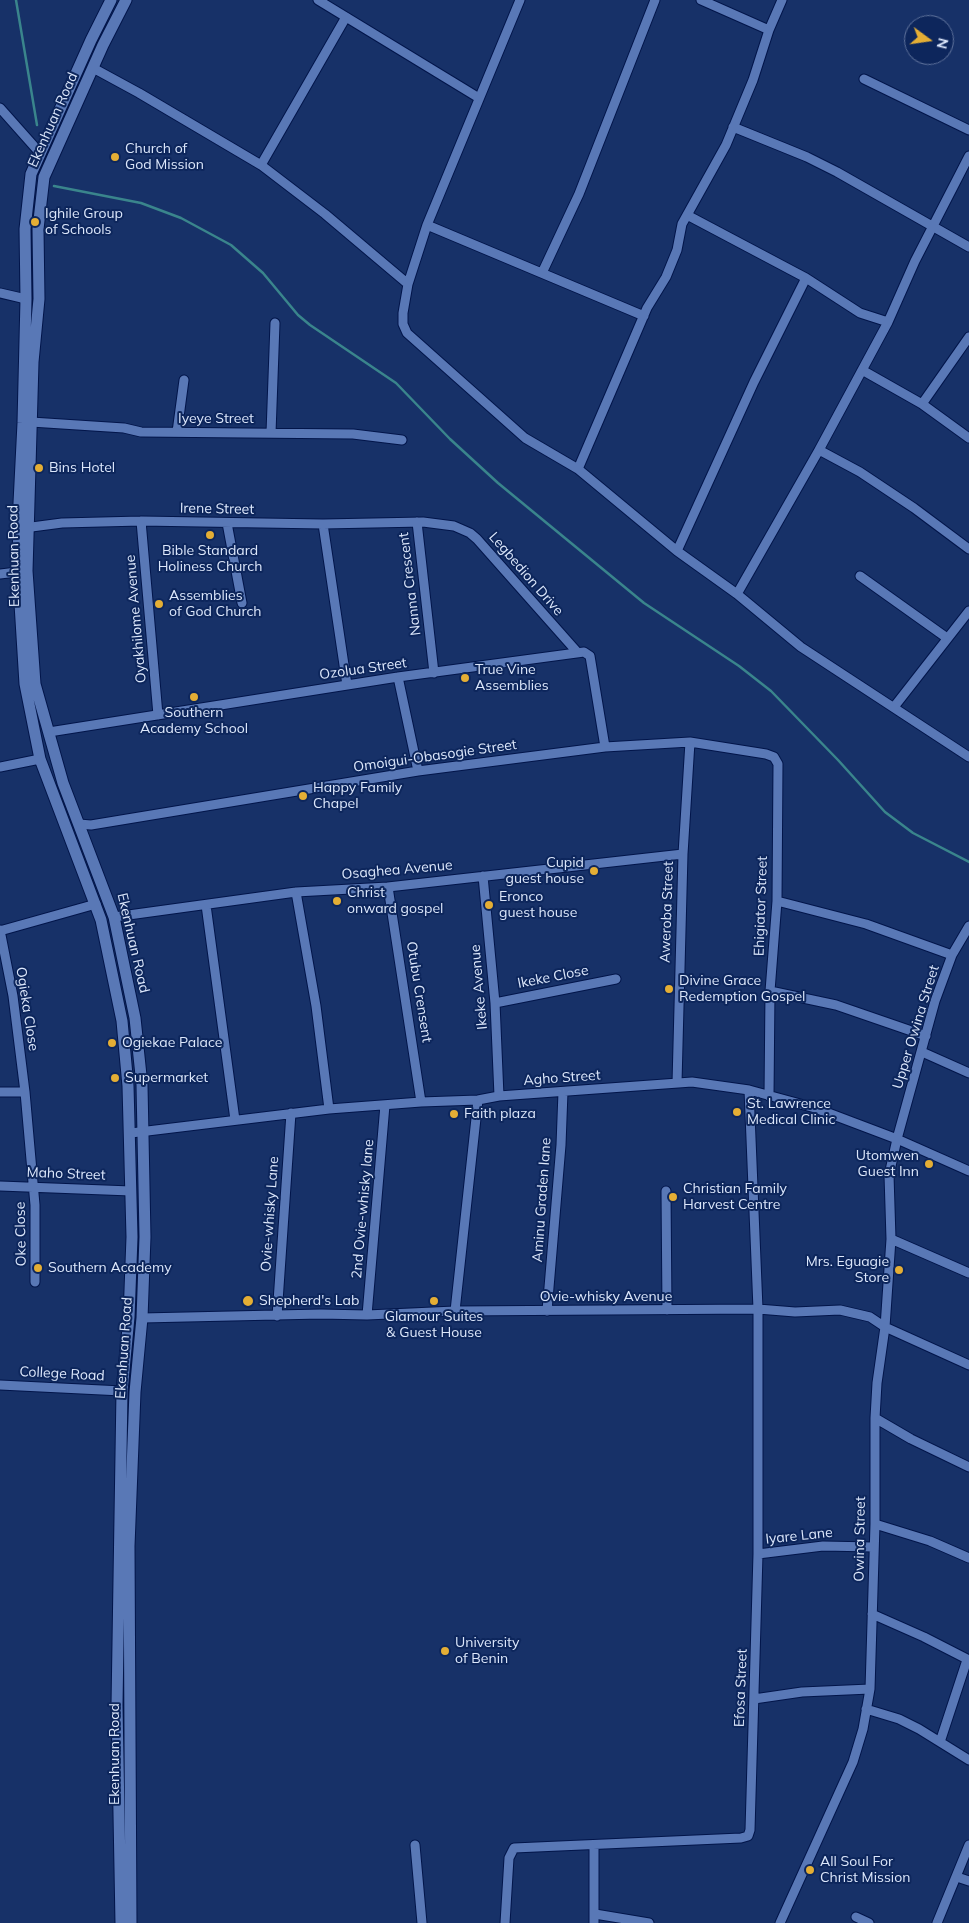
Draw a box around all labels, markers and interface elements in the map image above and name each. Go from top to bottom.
north arrow [904,15,954,65]
text: N [933,36,953,51]
street label: Ekenhuan Road [25,70,81,170]
place label: Church of God Mission [125,141,204,174]
marker: Church of God Mission [109,151,121,163]
place label: Ighile Group of Schools [45,206,123,238]
marker: Ighile Group of Schools [29,216,41,228]
street label: Iyeye Street [178,411,254,427]
place label: Bins Hotel [49,460,115,476]
marker: Bins Hotel [33,462,45,474]
street label: Irene Street [180,500,254,518]
street label: Ekenhuan Road [5,505,23,607]
marker: Bible Standard Holiness Church [204,529,216,541]
street label: Legbedion Drive [485,529,567,619]
street label: Nanna Crescent [395,531,425,637]
place label: Bible Standard Holiness Church [158,543,262,576]
street label: Oyakhilome Avenue [122,554,150,684]
place label: Assemblies of God Church [169,588,262,620]
marker: Assemblies of God Church [153,598,165,610]
street label: Ozolua Street [318,655,408,683]
place label: True Vine Assemblies [475,662,549,694]
marker: True Vine Assemblies [459,672,471,684]
marker: Southern Academy School [188,691,200,703]
place label: Southern Academy School [140,705,248,738]
street label: Omoigui-Obasogie Street [352,736,518,776]
place label: Happy Family Chapel [313,780,402,812]
marker: Happy Family Chapel [297,790,309,802]
place label: Cupid guest house [506,855,584,888]
street label: Ehigiator Street [751,856,771,956]
street label: Osaghea Avenue [341,857,453,883]
street label: Aweroba Street [657,861,677,963]
marker: Cupid guest house [588,865,600,877]
place label: Christ onward gospel [347,885,443,918]
place label: Eronco guest house [499,889,577,922]
street label: Ekenhuan Road [113,891,153,995]
marker: Christ onward gospel [331,895,343,907]
marker: Eronco guest house [483,899,495,911]
street label: Otubu Crensent [403,940,435,1044]
street label: Ikeke Avenue [467,944,491,1030]
street label: Ikeke Close [516,962,590,992]
street label: Upper Owina Street [889,963,943,1091]
street label: Ogieka Close [12,966,42,1052]
place label: Divine Grace Redemption Gospel [679,973,805,1006]
marker: Divine Grace Redemption Gospel [663,983,675,995]
place label: Ogiekae Palace [122,1035,222,1051]
marker: Ogiekae Palace [106,1037,118,1049]
street label: Agho Street [523,1067,601,1089]
place label: Supermarket [125,1070,208,1086]
marker: Supermarket [109,1072,121,1084]
place label: St. Lawrence Medical Clinic [747,1096,835,1128]
place label: Faith plaza [464,1106,536,1122]
marker: St. Lawrence Medical Clinic [731,1106,743,1118]
marker: Faith plaza [448,1108,460,1120]
street label: Aminu Graden lane [529,1137,555,1263]
street label: 2nd Ovie-whisky lane [349,1139,377,1279]
place label: Utomwen Guest Inn [856,1148,919,1180]
street label: Ovie-whisky Lane [258,1156,282,1272]
marker: Utomwen Guest Inn [923,1158,935,1170]
street label: Maho Street [26,1164,106,1184]
place label: Christian Family Harvest Centre [683,1181,787,1214]
marker: Christian Family Harvest Centre [667,1191,679,1203]
street label: Oke Close [12,1202,30,1266]
place label: Mrs. Eguagie Store [806,1254,889,1286]
place label: Southern Academy [48,1260,172,1276]
marker: Southern Academy [32,1262,44,1274]
marker: Mrs. Eguagie Store [893,1264,905,1276]
street label: Ovie-whisky Avenue [540,1289,672,1305]
place label: Shepherd's Lab [259,1293,359,1309]
marker: Shepherd's Lab [241,1294,255,1308]
marker: Glamour Suites & Guest House [428,1295,440,1307]
street label: Ekenhuan Road [112,1297,136,1399]
place label: Glamour Suites & Guest House [385,1309,483,1341]
street label: College Road [19,1363,105,1385]
street label: Owina Street [851,1496,869,1582]
street label: Iyare Lane [765,1524,833,1548]
place label: University of Benin [455,1635,519,1668]
marker: University of Benin [439,1645,451,1657]
street label: Efosa Street [731,1649,751,1727]
street label: Ekenhuan Road [107,1703,123,1805]
place label: All Soul For Christ Mission [820,1854,910,1886]
marker: All Soul For Christ Mission [804,1864,816,1876]

